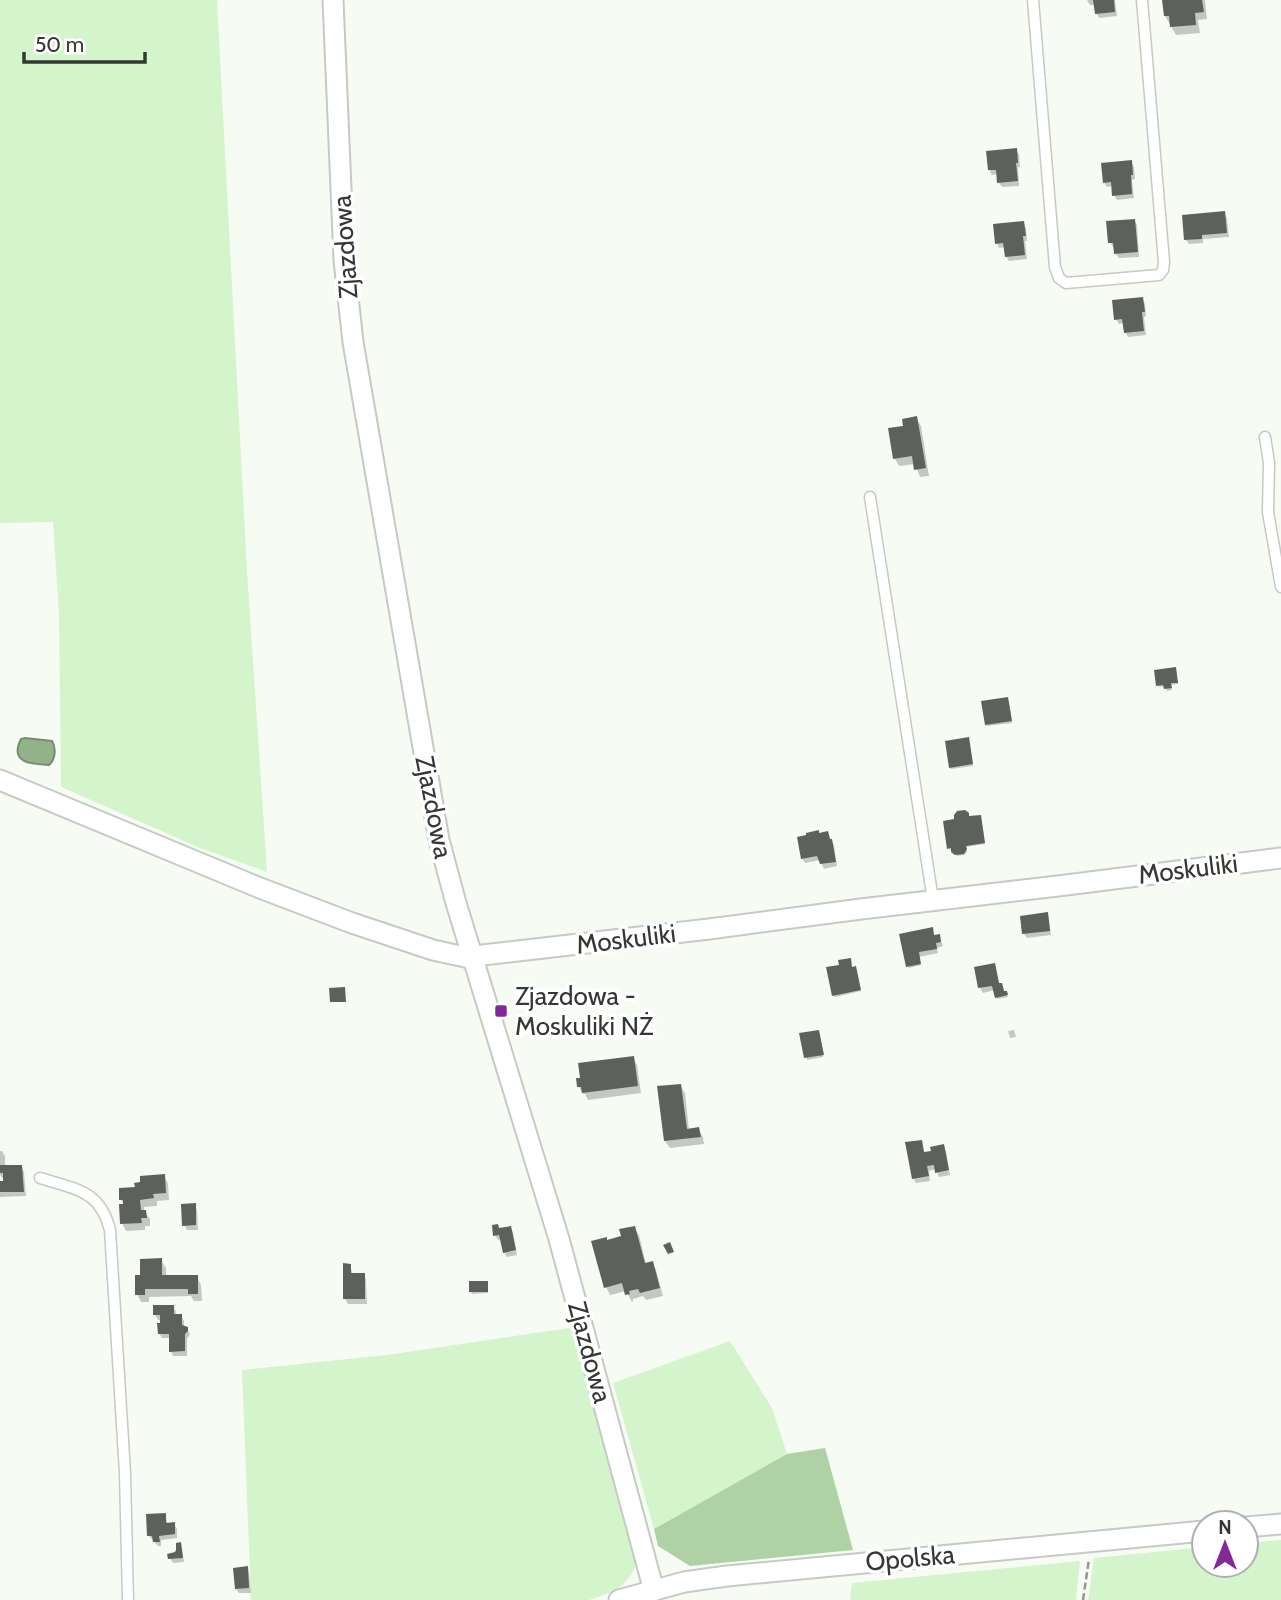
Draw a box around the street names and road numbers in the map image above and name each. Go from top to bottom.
street label: Zjazdowa [325,194,365,300]
street label: Zjazdowa [408,753,460,862]
street label: Moskuliki [1136,847,1240,891]
street label: Moskuliki [574,917,678,961]
street label: Zjazdowa [561,1298,619,1407]
street label: Opolska [864,1538,956,1578]

